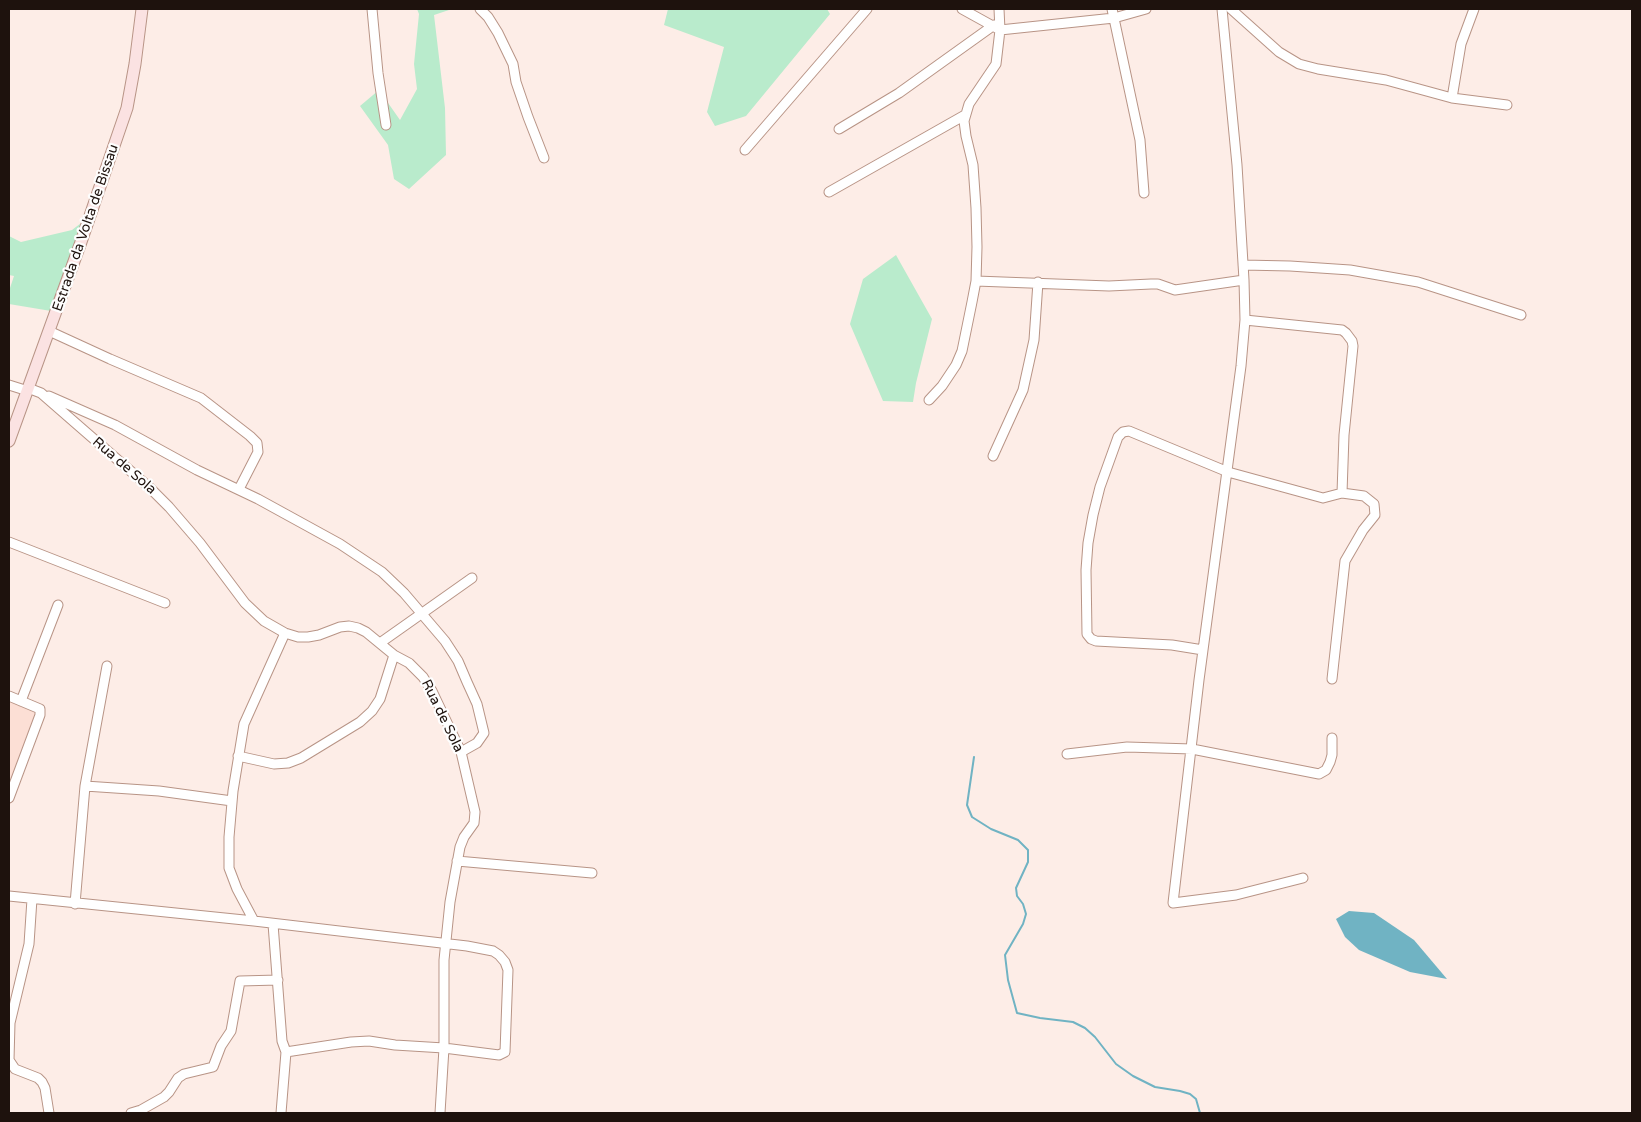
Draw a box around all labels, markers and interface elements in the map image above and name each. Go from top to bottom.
street label: Estrada da Volta de Bissau [49,142,123,314]
street label: Rua de Sola [89,434,159,498]
street label: Rua de Sola [417,677,467,755]

